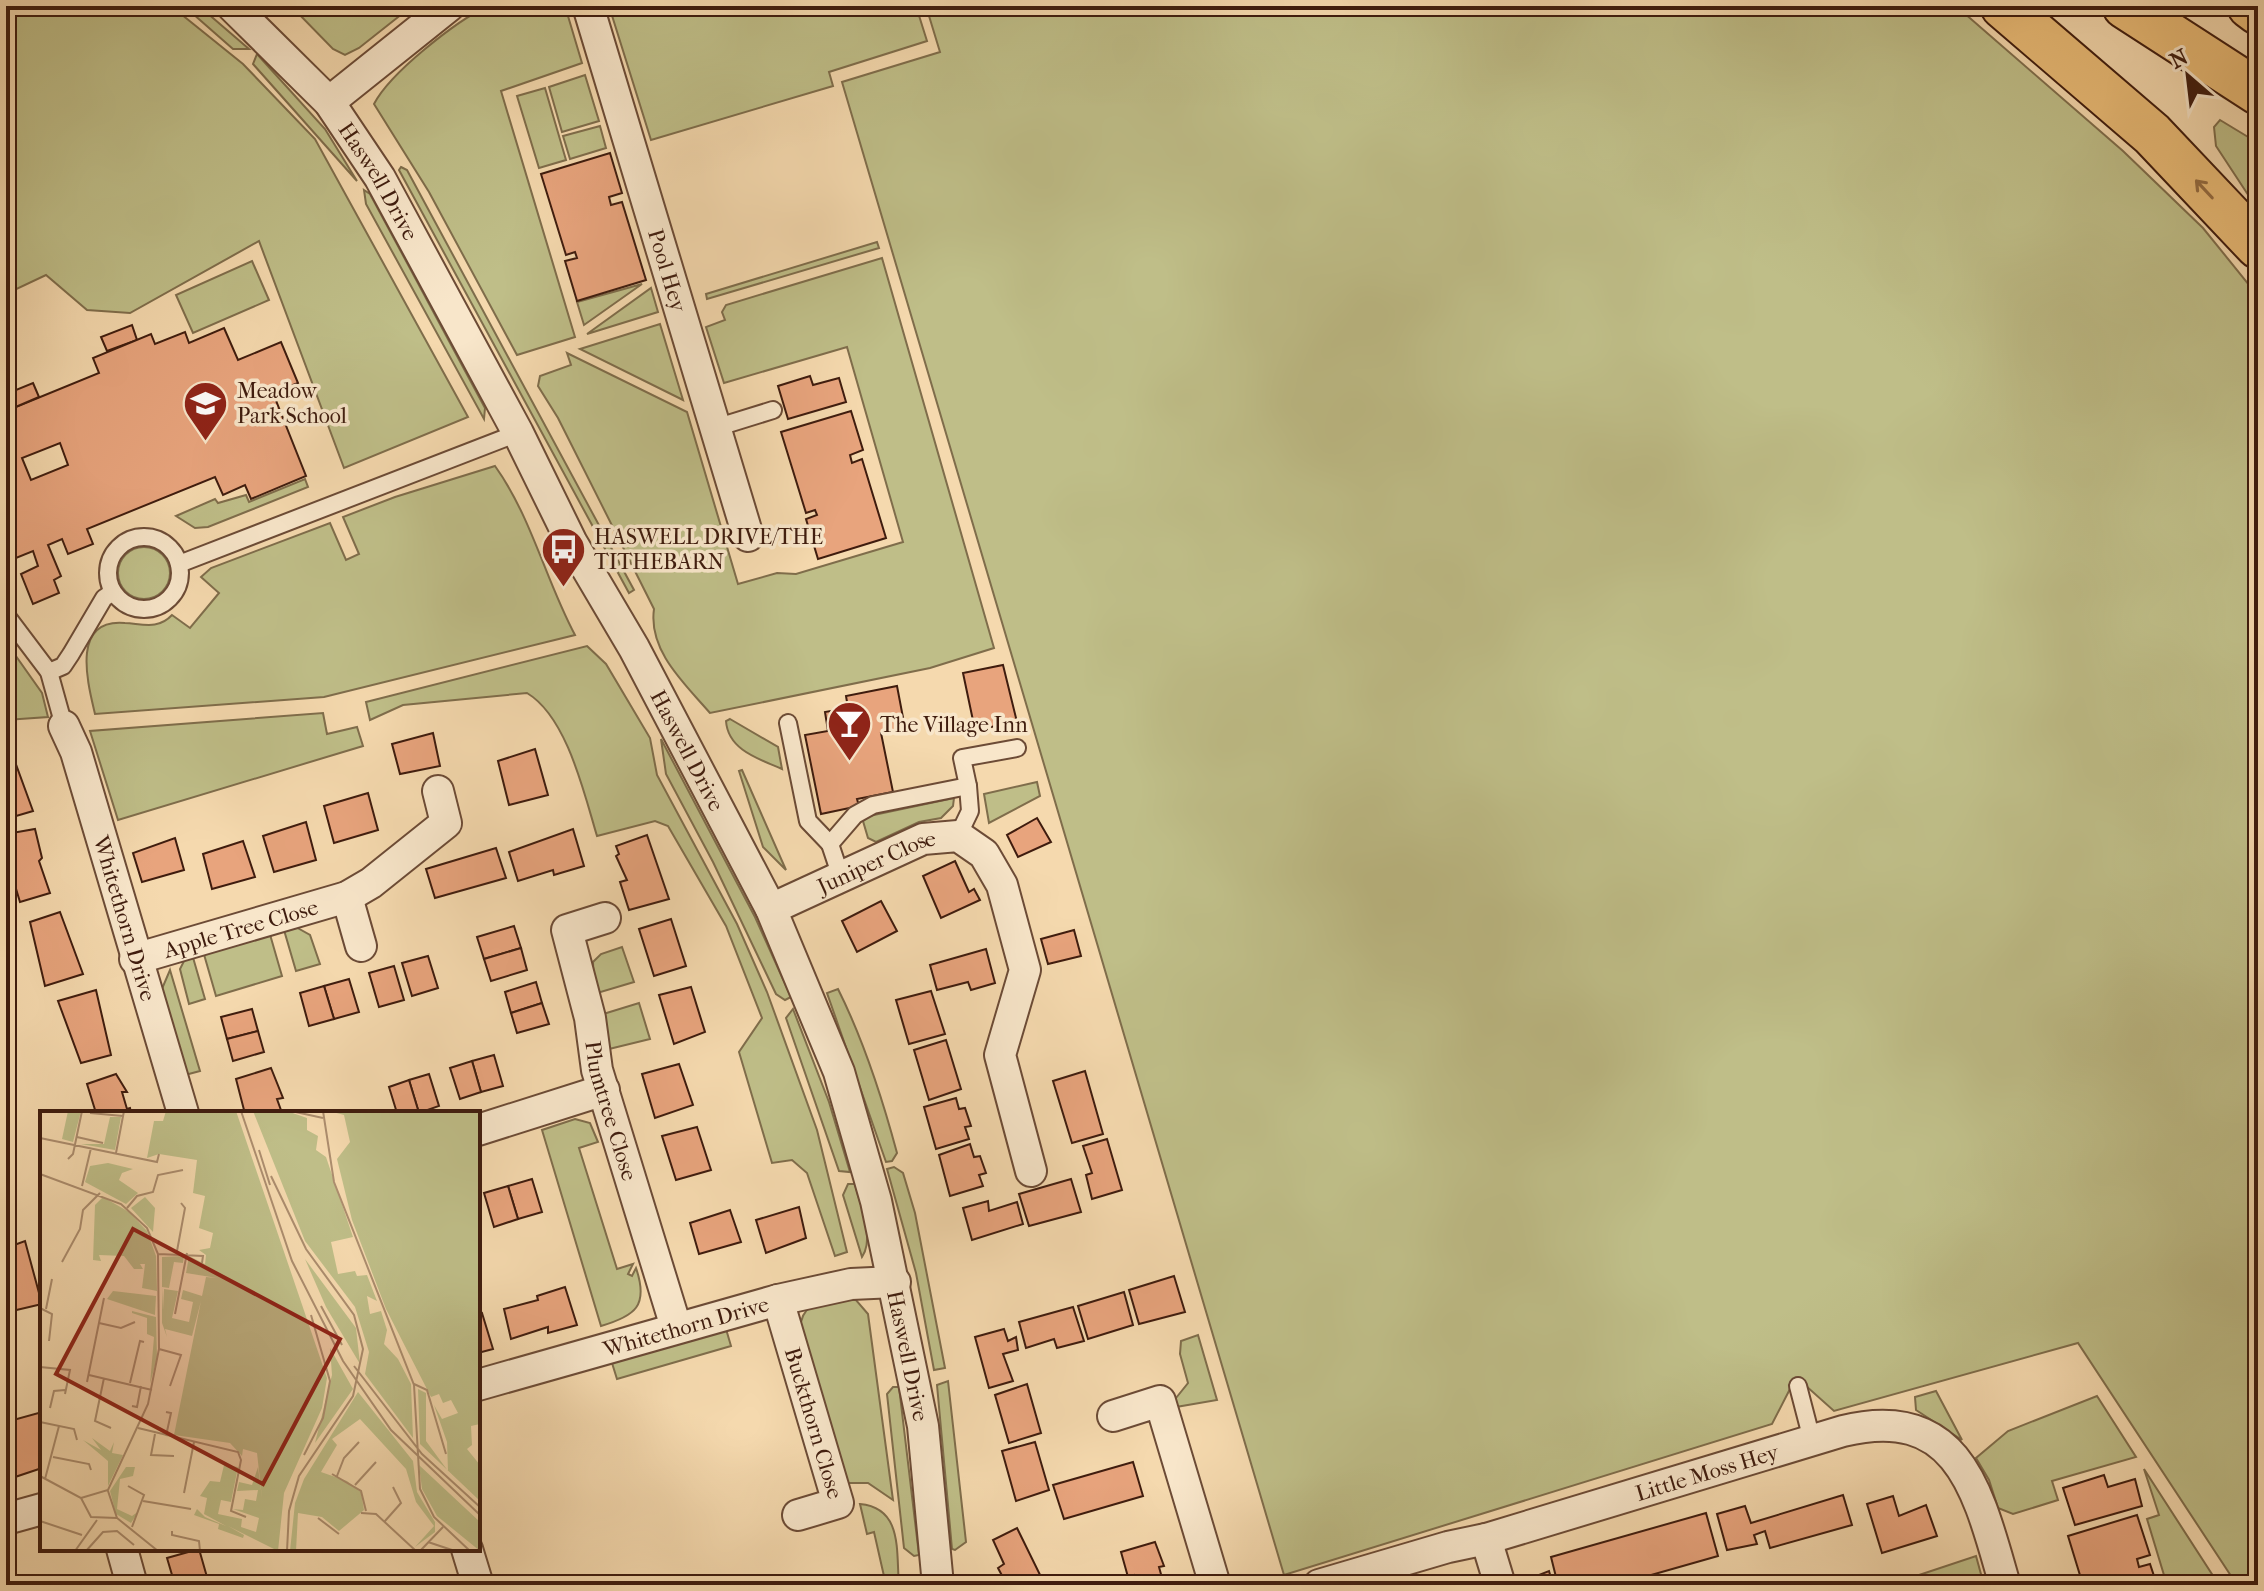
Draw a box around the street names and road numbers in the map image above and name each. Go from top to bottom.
street label: Haswell Drive [332,118,423,245]
street label: Pool Hey [642,226,692,316]
street label: Haswell Drive [644,686,729,816]
street label: Juniper Close [812,826,937,901]
street label: Whitethorn Drive [87,832,161,1004]
street label: Apple Tree Close [160,894,321,964]
street label: Plumtree Close [579,1039,642,1184]
street label: Haswell Drive [881,1288,934,1424]
street label: Whitethorn Drive [599,1291,772,1363]
street label: Buckthorn Close [779,1344,848,1502]
street label: Little Moss Hey [1632,1439,1783,1507]

